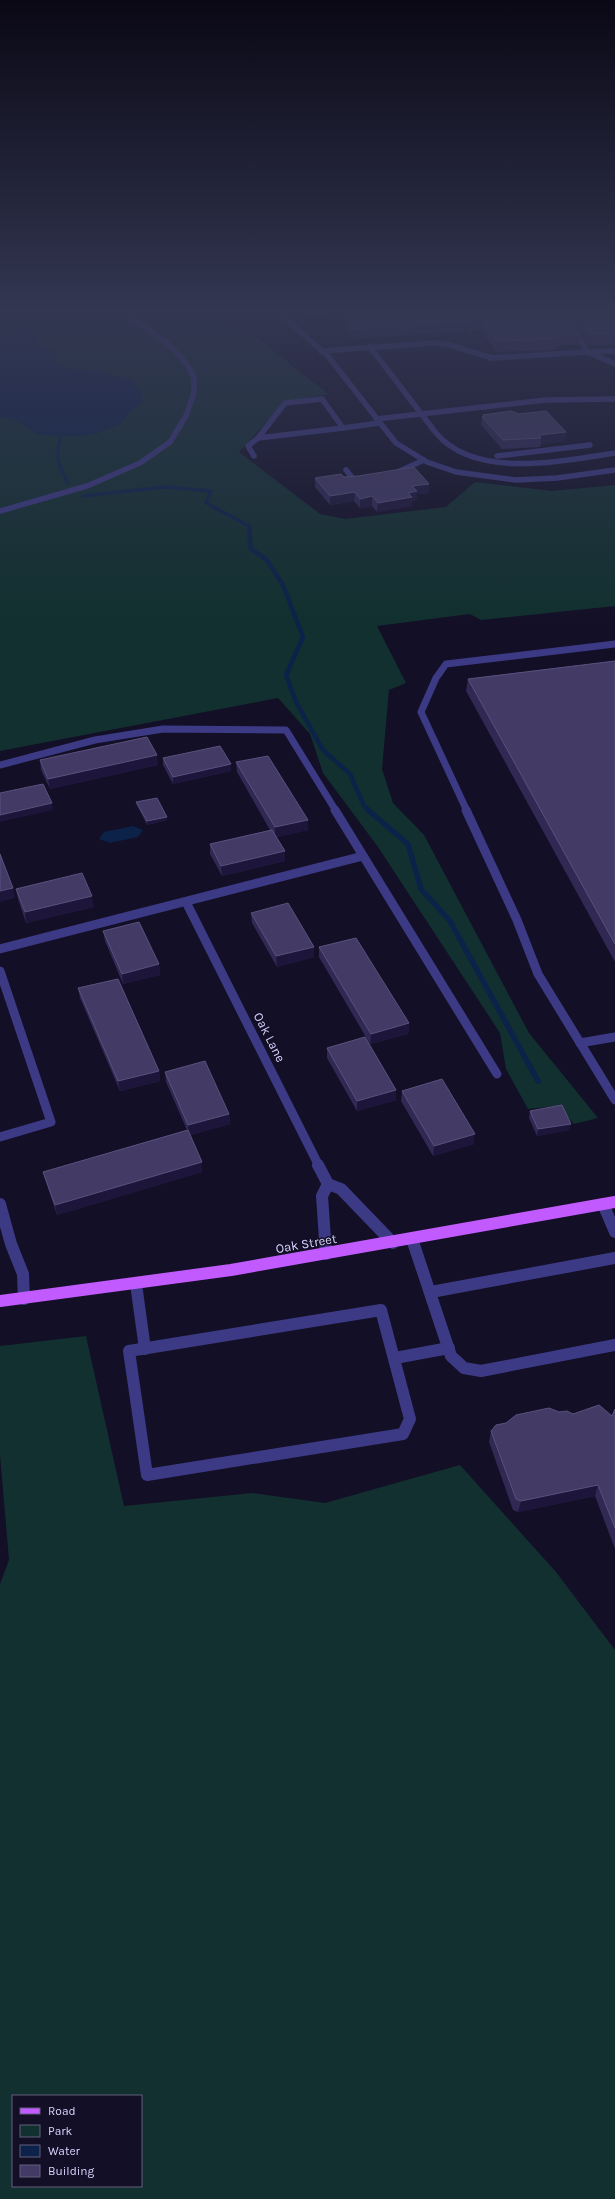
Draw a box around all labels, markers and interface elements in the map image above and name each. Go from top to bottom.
street label: Oak Lane [251,1010,289,1065]
street label: Oak Street [274,1231,338,1256]
legend [12,2095,142,2187]
text: Road [48,2104,76,2118]
text: Park [48,2124,73,2138]
text: Water [48,2144,81,2158]
text: Building [48,2164,95,2178]

